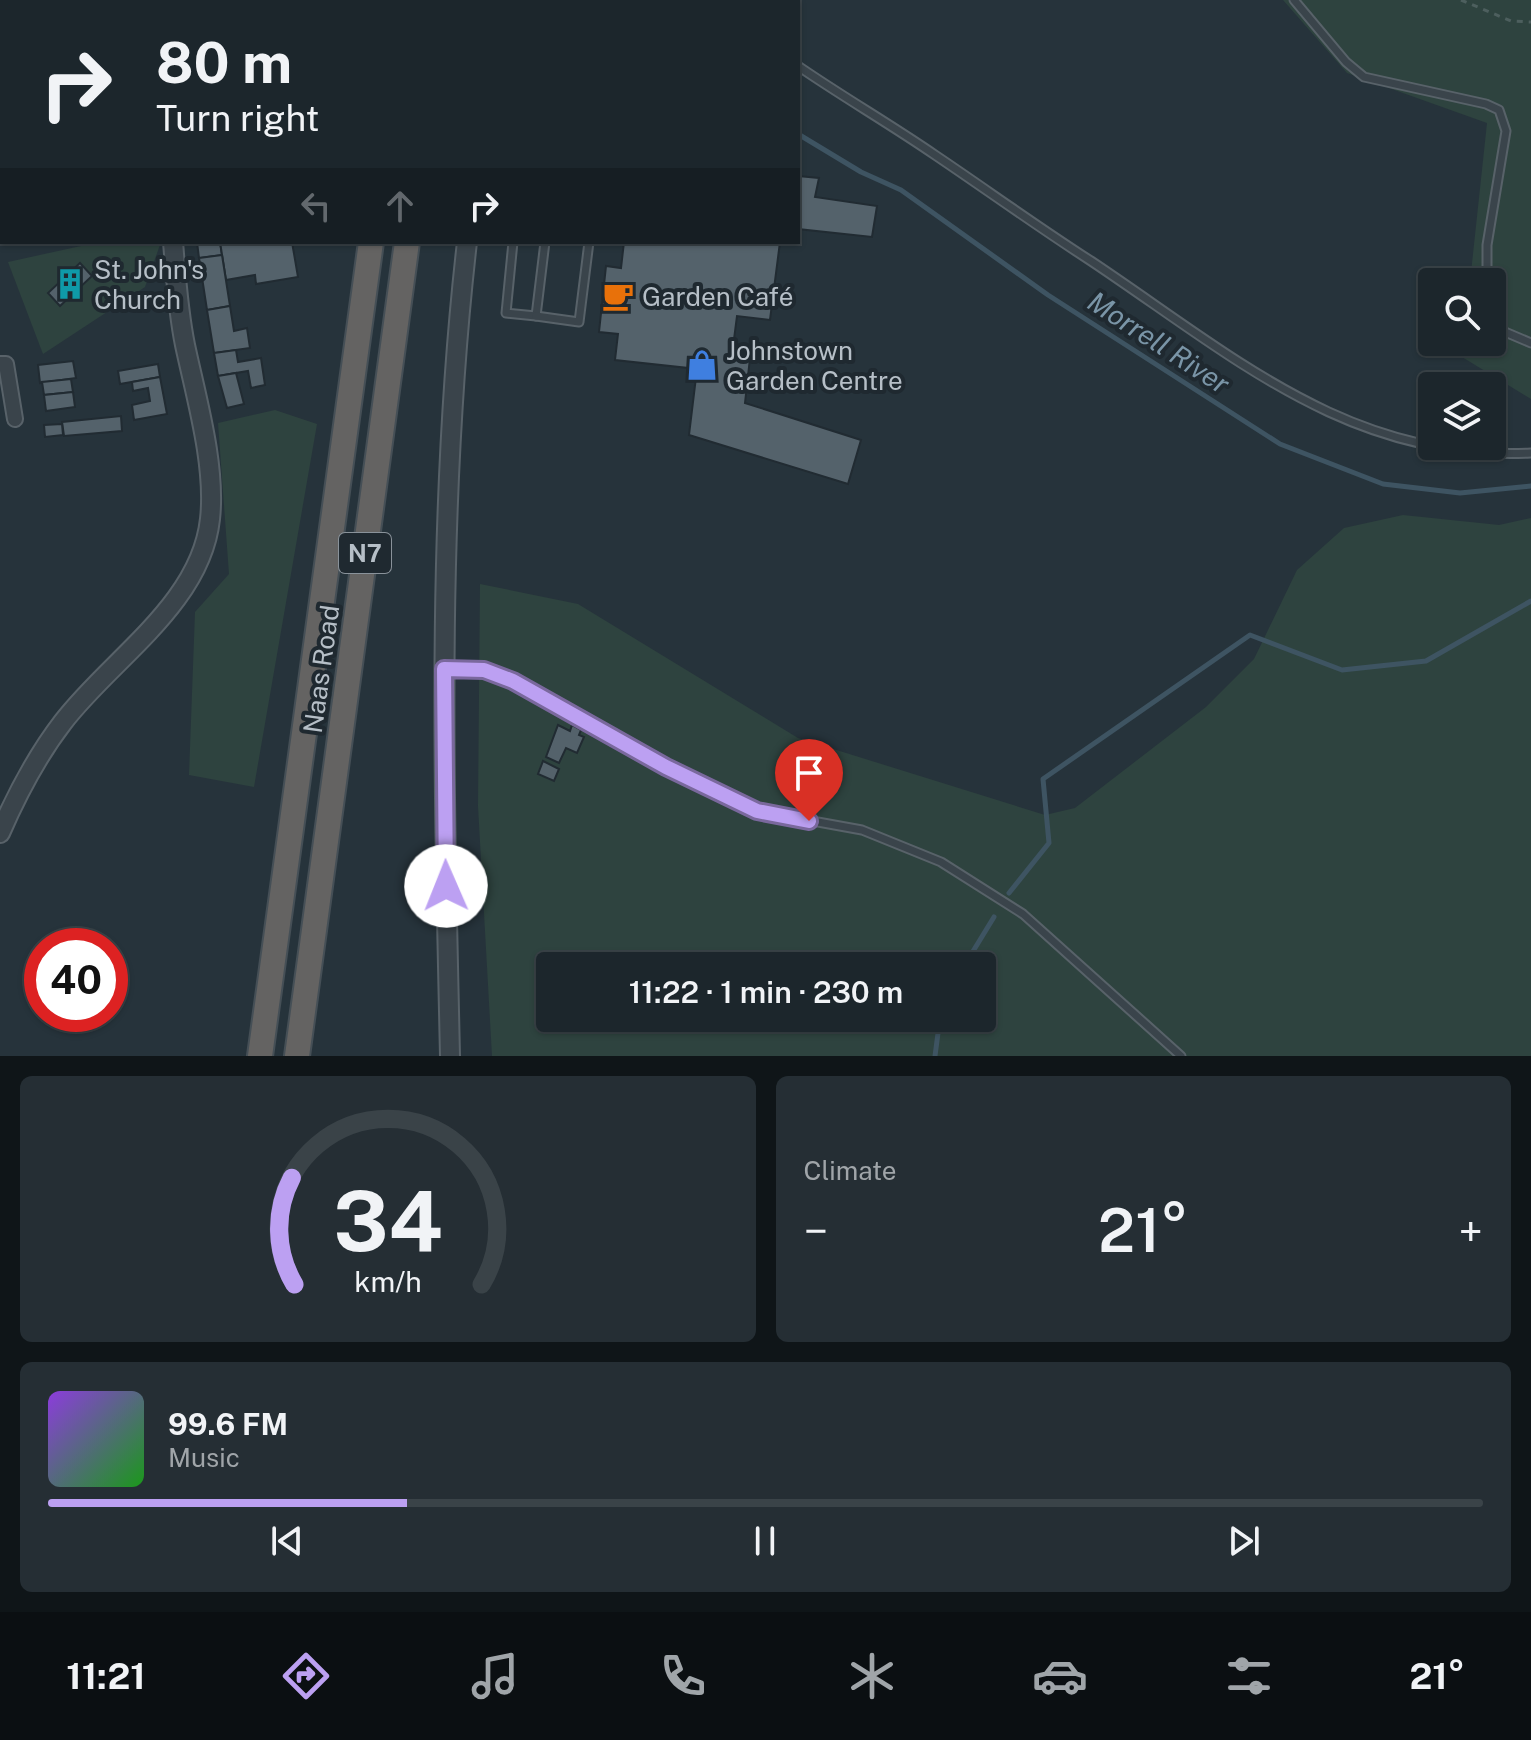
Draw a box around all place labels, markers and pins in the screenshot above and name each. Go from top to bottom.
place label: St. John's Church [94,254,204,315]
building icon: St. John's Church [53,267,87,301]
cafe icon: Garden Café [601,279,635,313]
place label: Garden Café [642,281,793,312]
place label: Johnstown Garden Centre [726,335,903,396]
shop icon: Johnstown Garden Centre [685,348,719,382]
pin [775,739,843,821]

